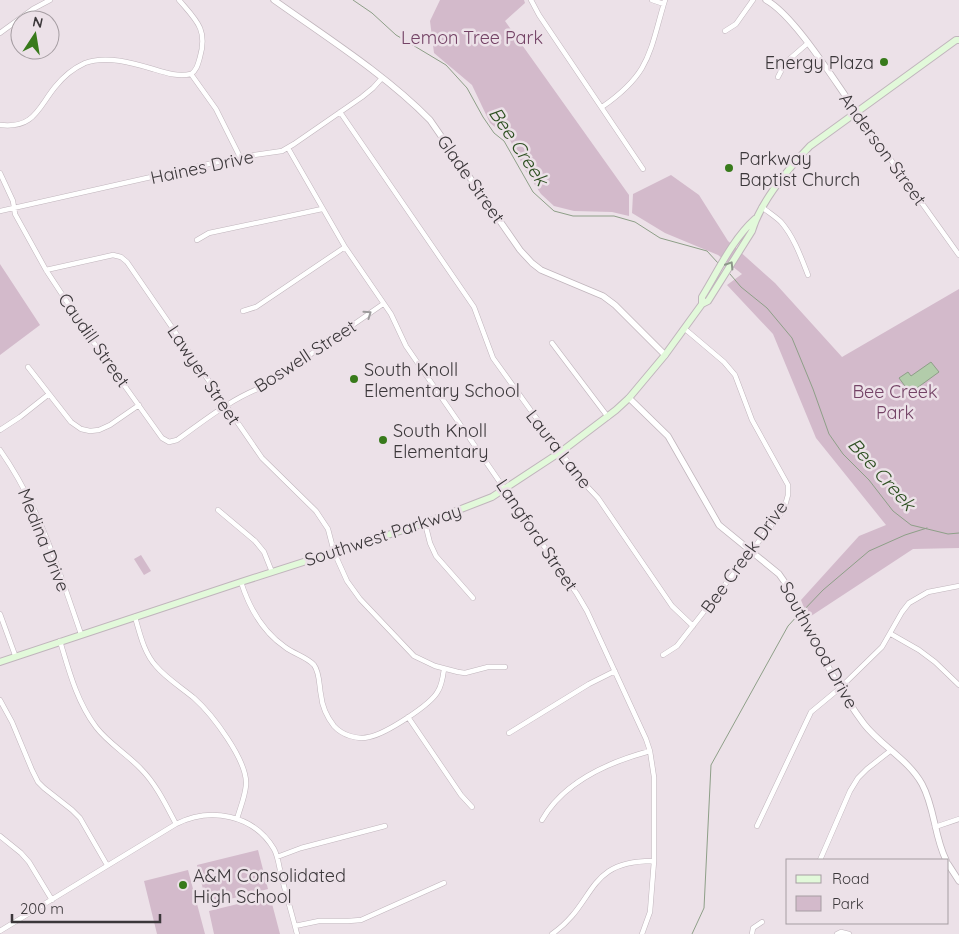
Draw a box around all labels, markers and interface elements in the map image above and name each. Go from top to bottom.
north arrow [10,10,60,60]
text: N [31,12,45,32]
park label: Lemon Tree Park [401,26,543,49]
place label: Energy Plaza [765,51,874,74]
marker: Energy Plaza [878,56,890,68]
street label: Anderson Street [834,88,932,210]
water label: Bee Creek [484,102,555,192]
street label: Glade Street [432,130,510,228]
street label: Haines Drive [148,145,256,189]
place label: Parkway Baptist Church [739,147,860,191]
marker: Parkway Baptist Church [723,162,735,174]
one-way arrow [724,262,734,271]
street label: Caudill Street [53,288,135,392]
one-way arrow [363,311,372,320]
street label: Boswell Street [250,314,360,398]
street label: Lawyer Street [162,321,246,429]
place label: South Knoll Elementary School [364,358,520,402]
marker: South Knoll Elementary School [348,373,360,385]
park label: Bee Creek Park [852,380,938,424]
street label: Laura Lane [521,405,597,493]
place label: South Knoll Elementary [393,419,489,463]
water label: Bee Creek [843,433,922,517]
marker: South Knoll Elementary [377,434,389,446]
street label: Langford Street [491,475,583,595]
street label: Medina Drive [13,485,75,595]
street label: Bee Creek Drive [695,496,793,618]
street label: Southwest Parkway [302,499,464,571]
street label: Southwood Drive [775,577,863,713]
legend [786,859,949,924]
place label: A&M Consolidated High School [193,864,346,908]
text: Road [832,869,869,888]
marker: A&M Consolidated High School [177,879,189,891]
scale bar [12,892,160,924]
text: Park [832,894,864,913]
text: 200 m [20,899,64,918]

